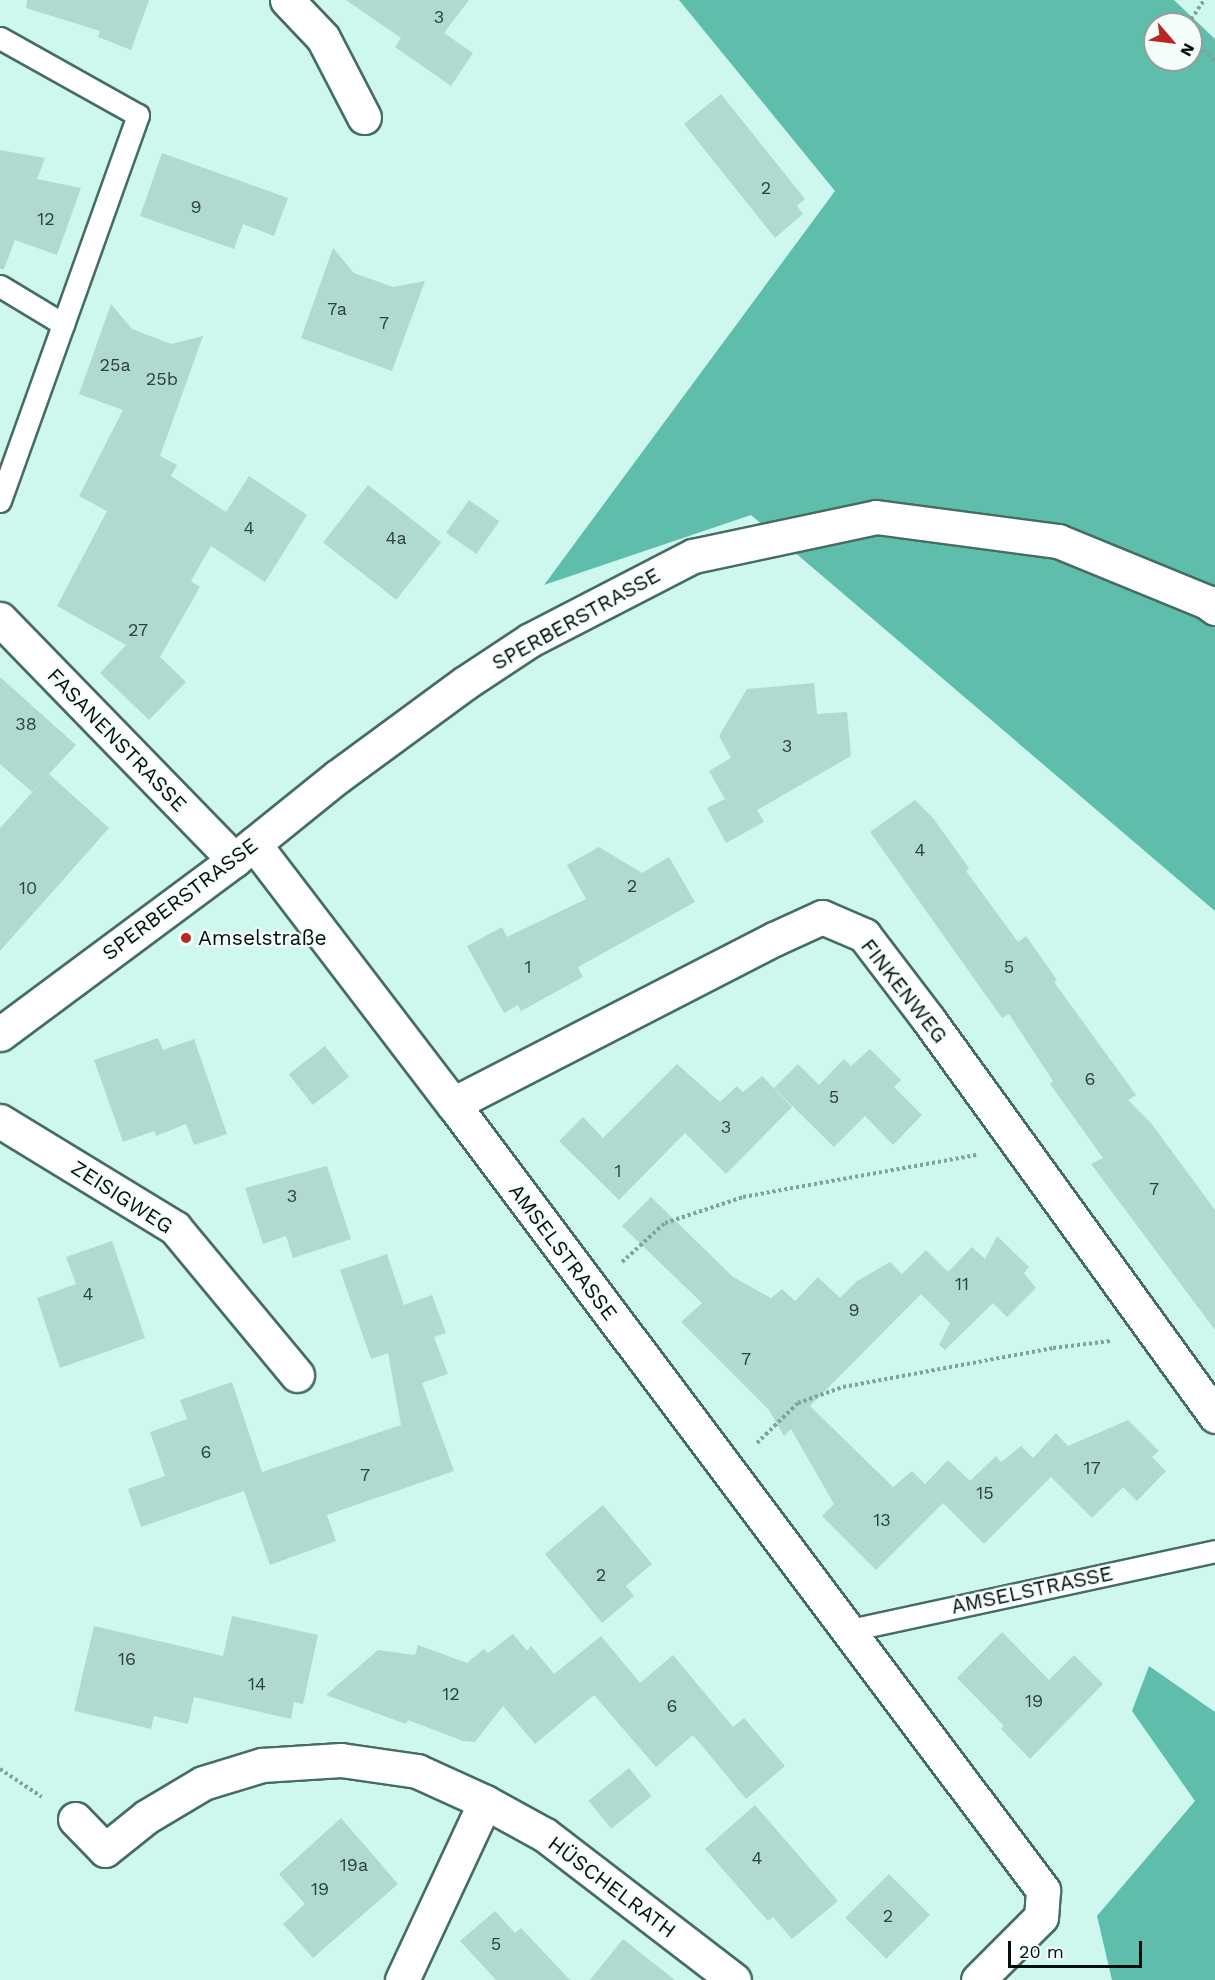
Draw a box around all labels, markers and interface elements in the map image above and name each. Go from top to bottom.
house number: 3 [434,6,444,28]
north arrow [1143,12,1203,72]
text: N [1176,40,1199,59]
house number: 2 [761,177,771,199]
house number: 9 [190,196,202,218]
house number: 12 [37,208,55,230]
house number: 7a [327,298,347,320]
house number: 7 [379,312,389,334]
house number: 25a [99,354,131,376]
house number: 25b [146,368,178,390]
house number: 4 [244,517,254,539]
house number: 4a [385,527,407,549]
street label: SPERBERSTRASSE [488,562,664,676]
house number: 27 [128,619,148,641]
street label: FASANENSTRASSE [42,663,192,817]
house number: 38 [15,713,37,735]
house number: 3 [782,735,792,757]
street label: SPERBERSTRASSE [97,832,263,966]
house number: 4 [915,839,925,861]
house number: 2 [627,875,637,897]
house number: 10 [19,877,37,899]
place label: Amselstraße [198,925,327,951]
marker: Amselstraße [179,931,193,945]
street label: FINKENWEG [855,934,953,1048]
house number: 1 [524,956,532,978]
house number: 5 [1004,956,1014,978]
house number: 6 [1085,1068,1095,1090]
house number: 5 [829,1086,839,1108]
house number: 3 [721,1116,731,1138]
street label: ZEISIGWEG [66,1155,178,1239]
house number: 1 [614,1160,622,1182]
house number: 7 [1149,1178,1159,1200]
street label: AMSELSTRASSE [503,1179,623,1325]
house number: 3 [287,1185,297,1207]
house number: 11 [955,1273,969,1295]
house number: 4 [83,1283,93,1305]
house number: 9 [848,1299,860,1321]
house number: 7 [741,1348,751,1370]
house number: 6 [201,1441,211,1463]
house number: 17 [1083,1457,1101,1479]
house number: 7 [360,1464,370,1486]
house number: 15 [976,1482,994,1504]
house number: 13 [873,1509,891,1531]
street label: AMSELSTRASSE [949,1561,1115,1619]
house number: 2 [596,1564,606,1586]
house number: 16 [118,1648,136,1670]
house number: 14 [248,1673,266,1695]
house number: 12 [442,1683,460,1705]
house number: 19 [1025,1690,1043,1712]
house number: 6 [667,1695,677,1717]
street label: HÜSCHELRATH [543,1831,681,1943]
house number: 4 [752,1847,762,1869]
house number: 19a [340,1854,368,1876]
house number: 19 [311,1878,329,1900]
house number: 2 [883,1905,893,1927]
scale bar [1011,1929,1144,1967]
house number: 5 [491,1933,501,1955]
text: 20 m [1019,1941,1064,1962]

